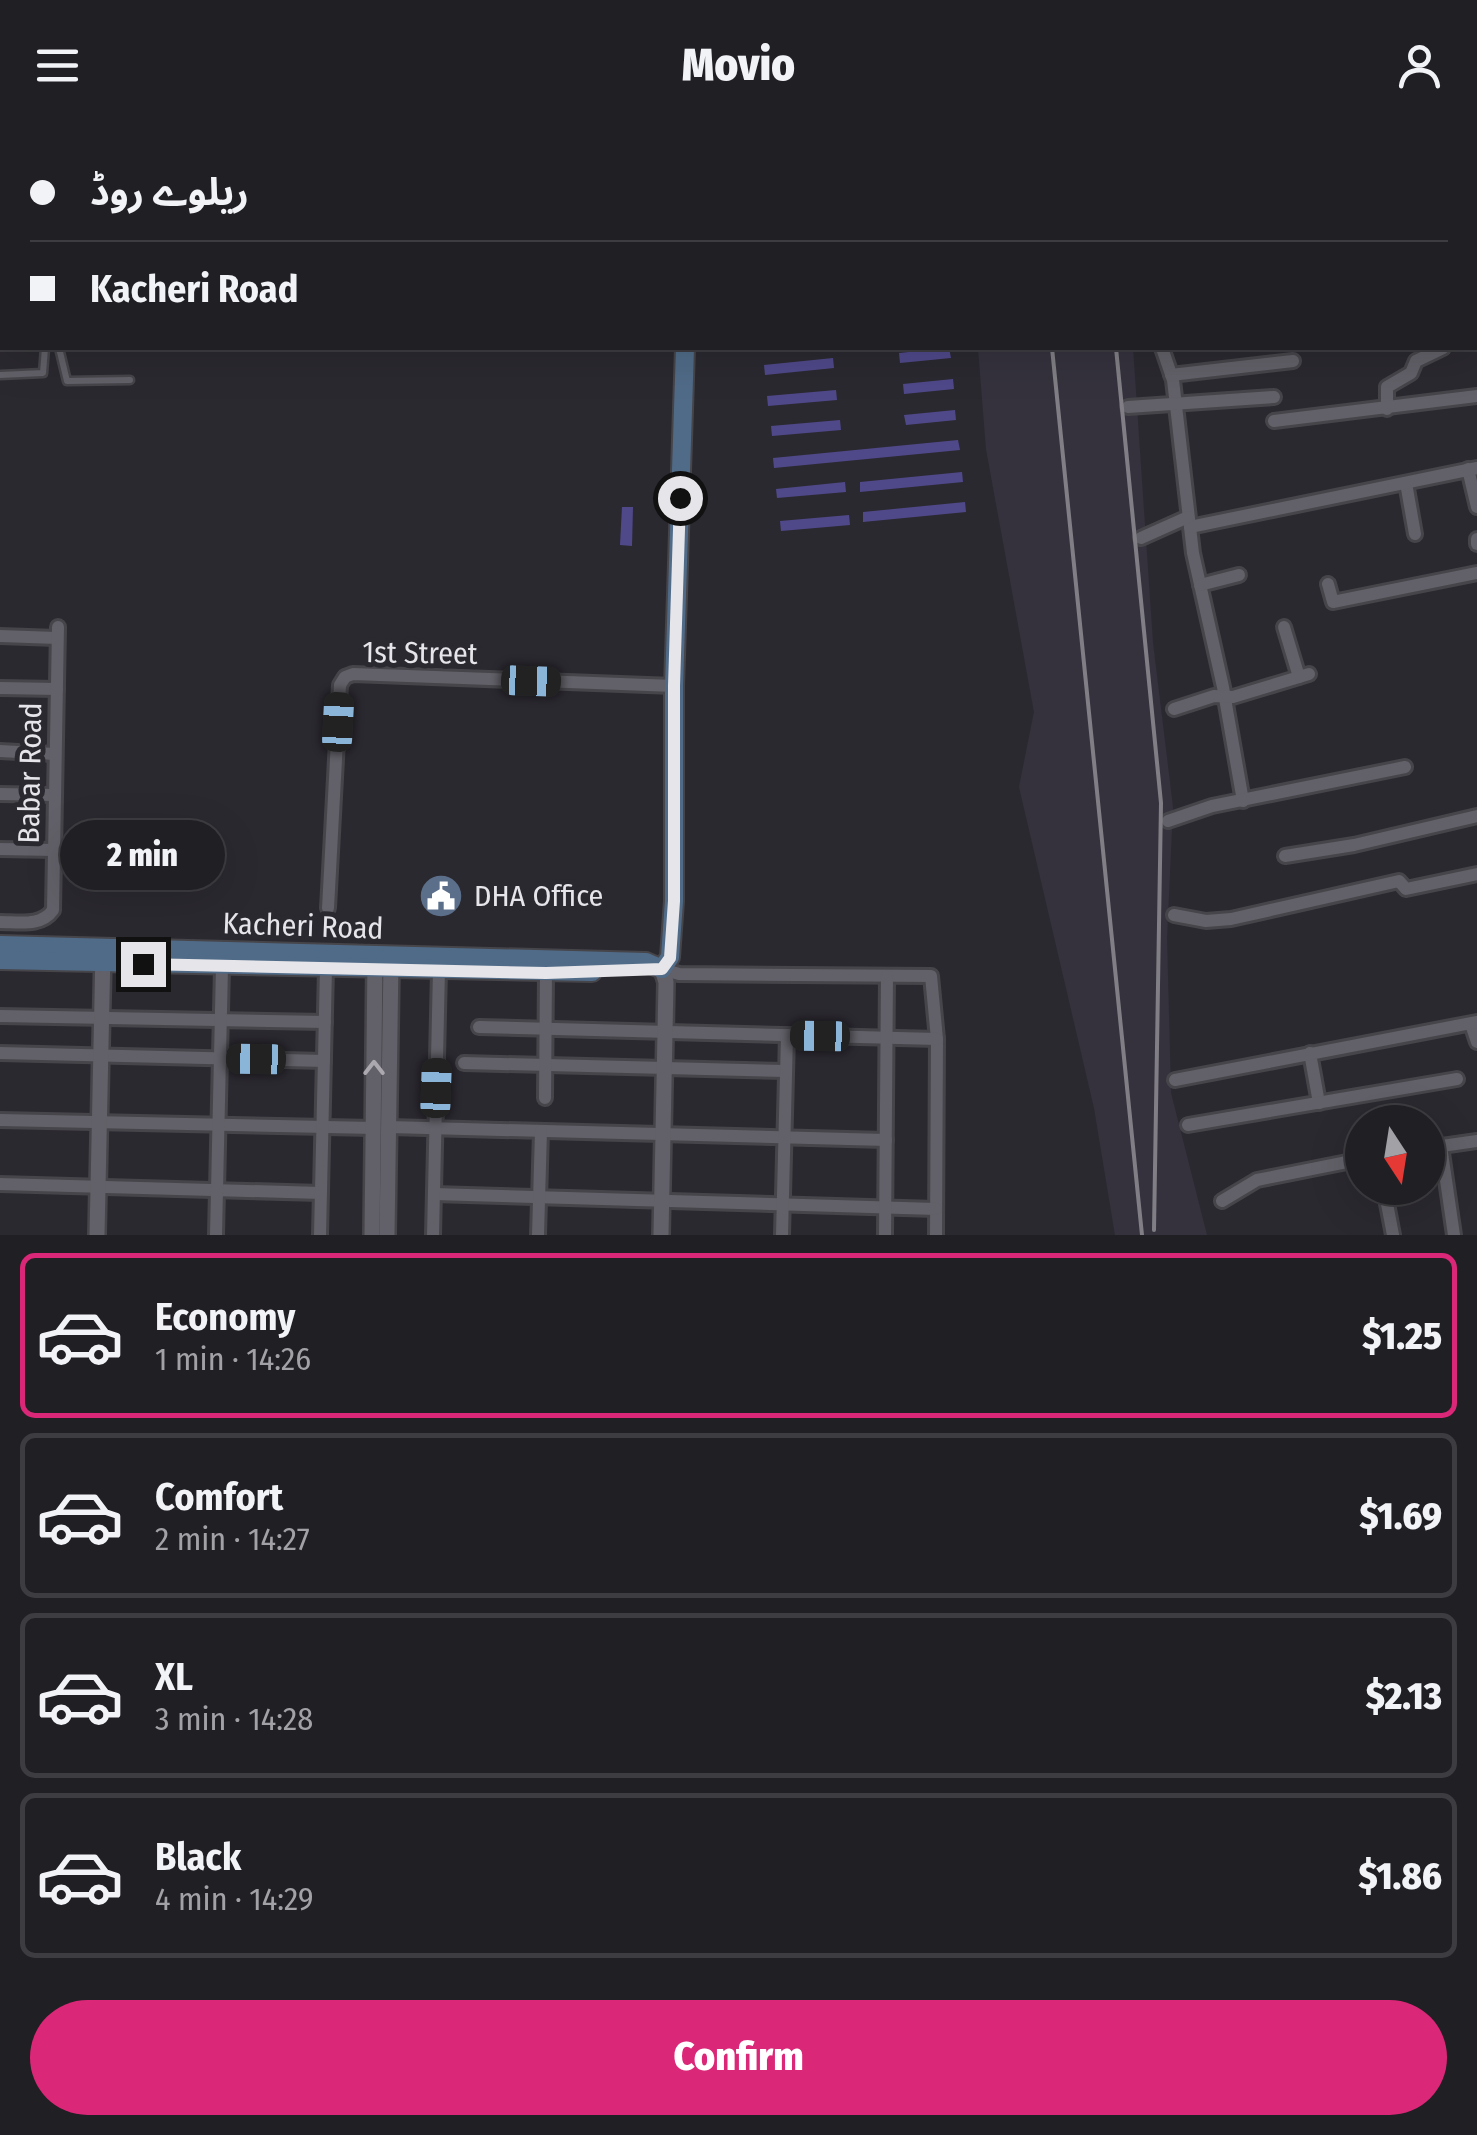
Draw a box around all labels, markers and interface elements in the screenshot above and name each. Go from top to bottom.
icon: menu [30,38,85,93]
text: Movio [682,38,795,92]
icon: person [1392,38,1447,93]
text: ریلوے روڈ [90,169,249,215]
text: Kacheri Road [90,266,298,312]
route start [658,476,703,521]
street label: 1st Street [362,634,478,672]
car [500,665,562,697]
car [321,691,355,753]
street label: Babar Road [11,702,49,844]
callout: 2 min [61,819,226,889]
text: 2 min [107,836,178,874]
public building icon: DHA Office [418,873,464,919]
place label: DHA Office [474,878,603,914]
street label: Kacheri Road [222,905,384,947]
route end [121,942,166,987]
car [790,1020,850,1052]
car [226,1043,286,1075]
car [420,1057,452,1119]
one-way arrow [363,1059,385,1074]
north arrow [1345,1105,1445,1205]
map controls [1345,1105,1445,1205]
icon: car [35,1291,125,1381]
text: Economy [155,1294,295,1340]
text: $1.25 [1362,1313,1442,1359]
text: 1 min · 14:26 [155,1340,311,1378]
icon: car [35,1471,125,1561]
text: Comfort [155,1474,283,1520]
text: $1.69 [1360,1493,1442,1539]
text: 2 min · 14:27 [155,1520,310,1558]
icon: car [35,1651,125,1741]
text: XL [155,1654,193,1700]
text: $2.13 [1366,1673,1442,1719]
text: 3 min · 14:28 [155,1700,313,1738]
icon: car [35,1831,125,1921]
text: Black [155,1834,241,1880]
text: $1.86 [1358,1853,1442,1899]
text: 4 min · 14:29 [155,1880,314,1918]
button: Confirm [30,2000,1447,2115]

